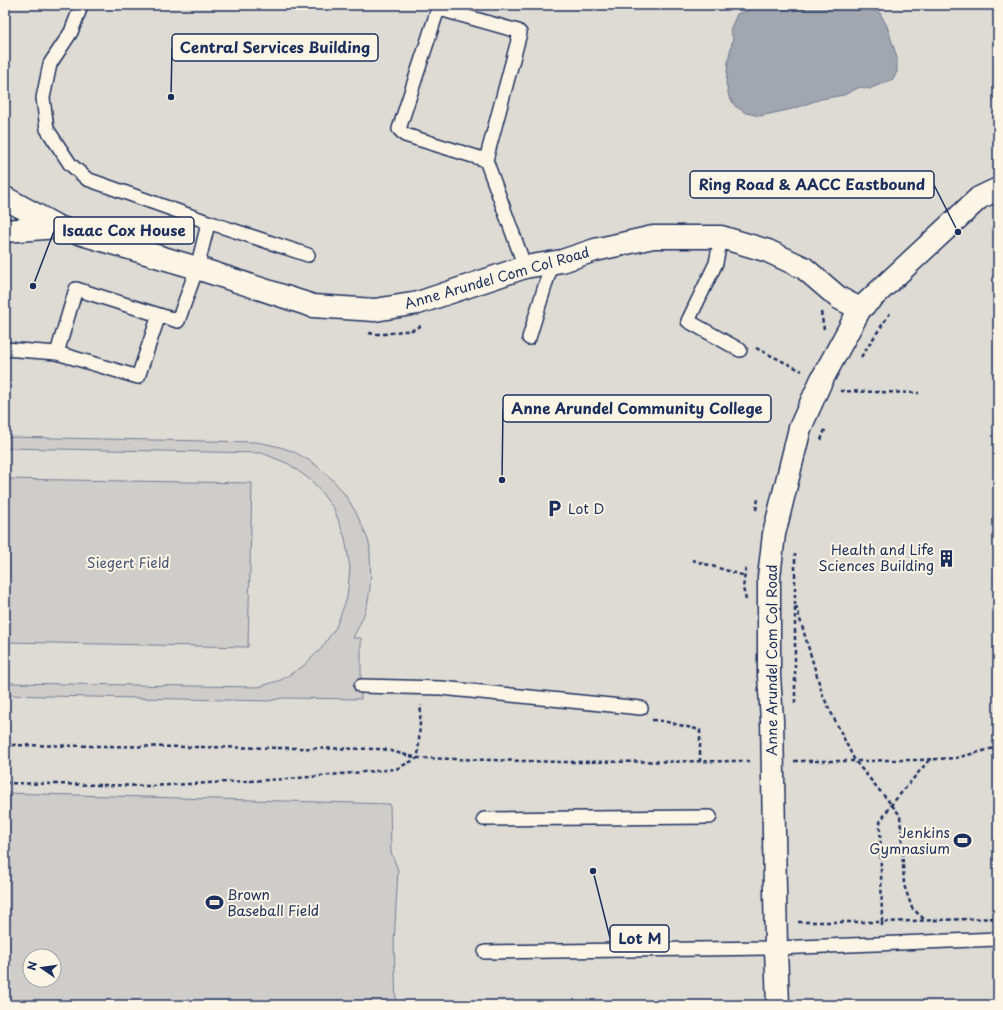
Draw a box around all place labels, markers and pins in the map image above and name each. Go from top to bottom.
callout: Central Services Building [172,34,378,61]
callout: Ring Road & AACC Eastbound [690,171,934,198]
callout: Isaac Cox House [54,217,194,244]
callout: Anne Arundel Community College [503,395,771,422]
place label: Lot D [568,498,605,519]
parking icon: Lot D [545,499,565,519]
place label: Health and Life Sciences Building [818,539,934,576]
building icon: Health and Life Sciences Building [937,548,957,568]
place label: Jenkins Gymnasium [869,822,950,859]
sports icon: Jenkins Gymnasium [953,831,973,851]
place label: Brown Baseball Field [227,884,319,921]
sports icon: Brown Baseball Field [204,893,224,913]
callout: Lot M [610,925,669,952]

